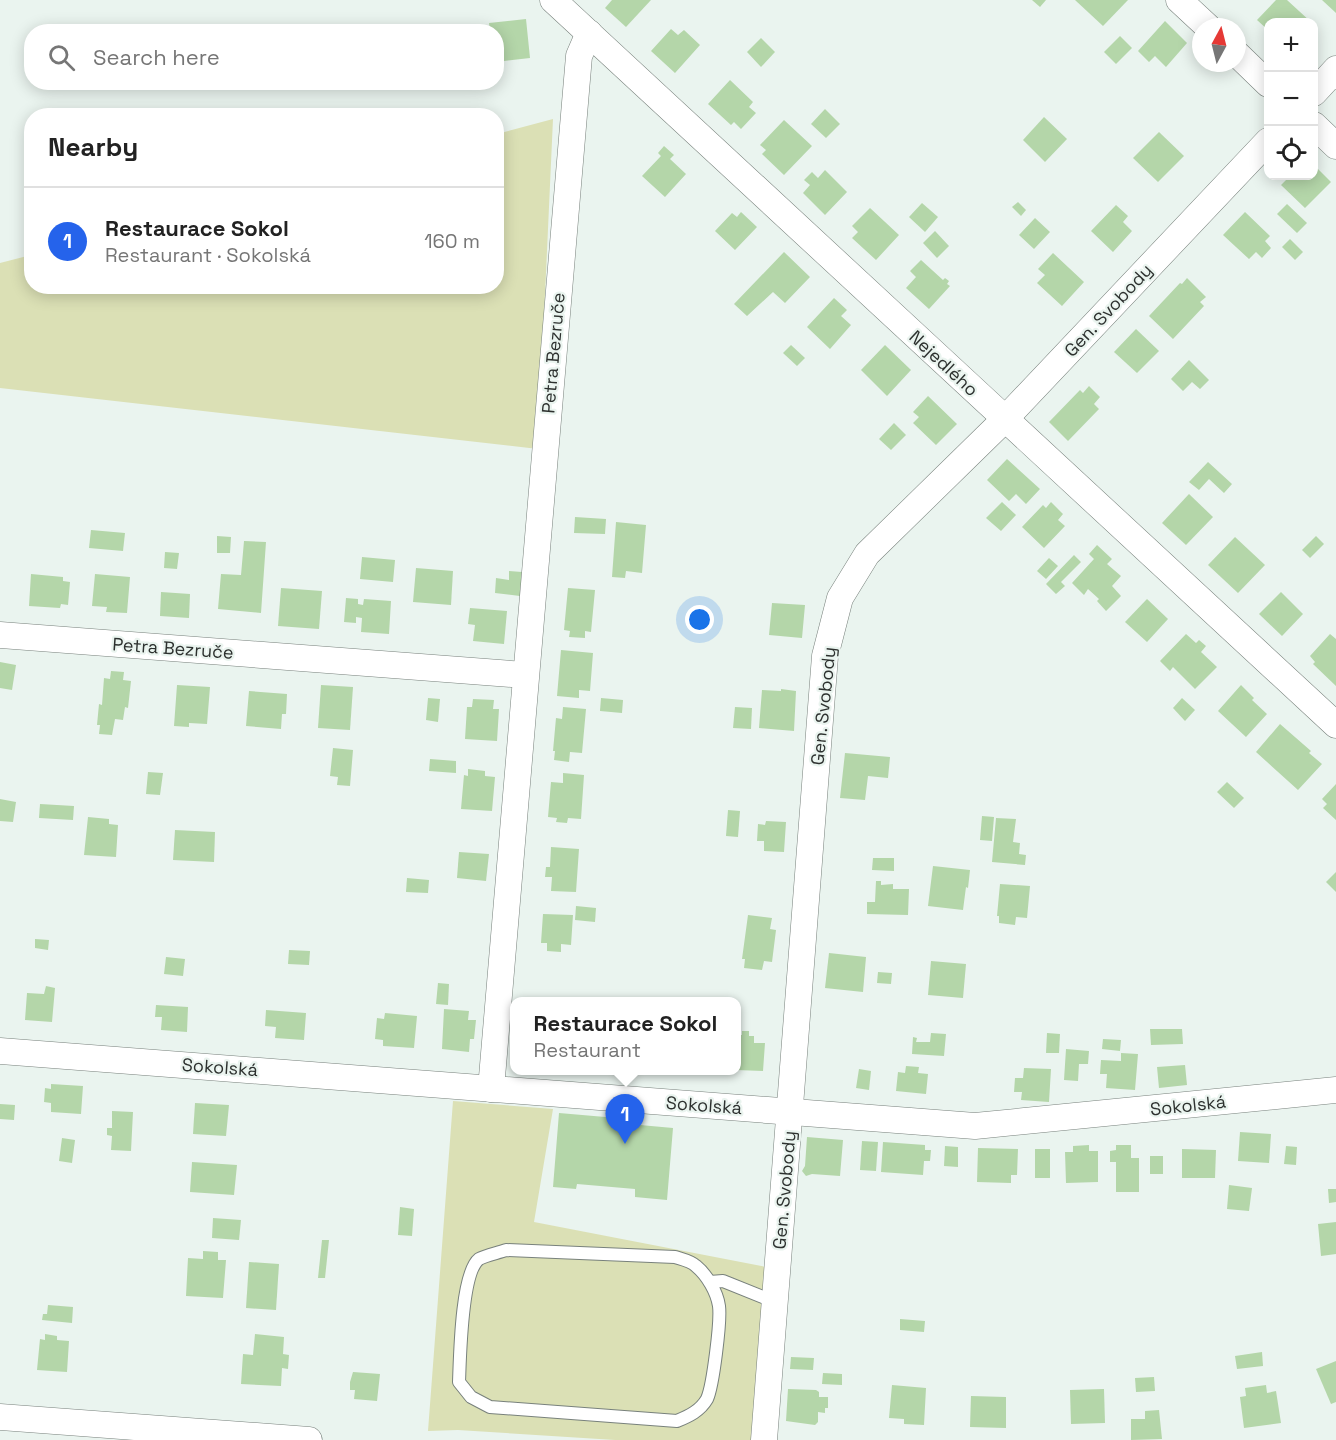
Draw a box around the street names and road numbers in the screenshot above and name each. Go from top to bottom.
street label: Gen. Svobody [1059,259,1157,361]
street label: Petra Bezruče [536,292,570,414]
street label: Nejedlého [905,325,983,401]
street label: Petra Bezruče [112,632,234,664]
street label: Gen. Svobody [805,646,841,766]
street label: Sokolská [181,1053,259,1081]
street label: Sokolská [1149,1090,1227,1120]
street label: Sokolská [665,1091,743,1119]
street label: Gen. Svobody [767,1130,801,1250]

